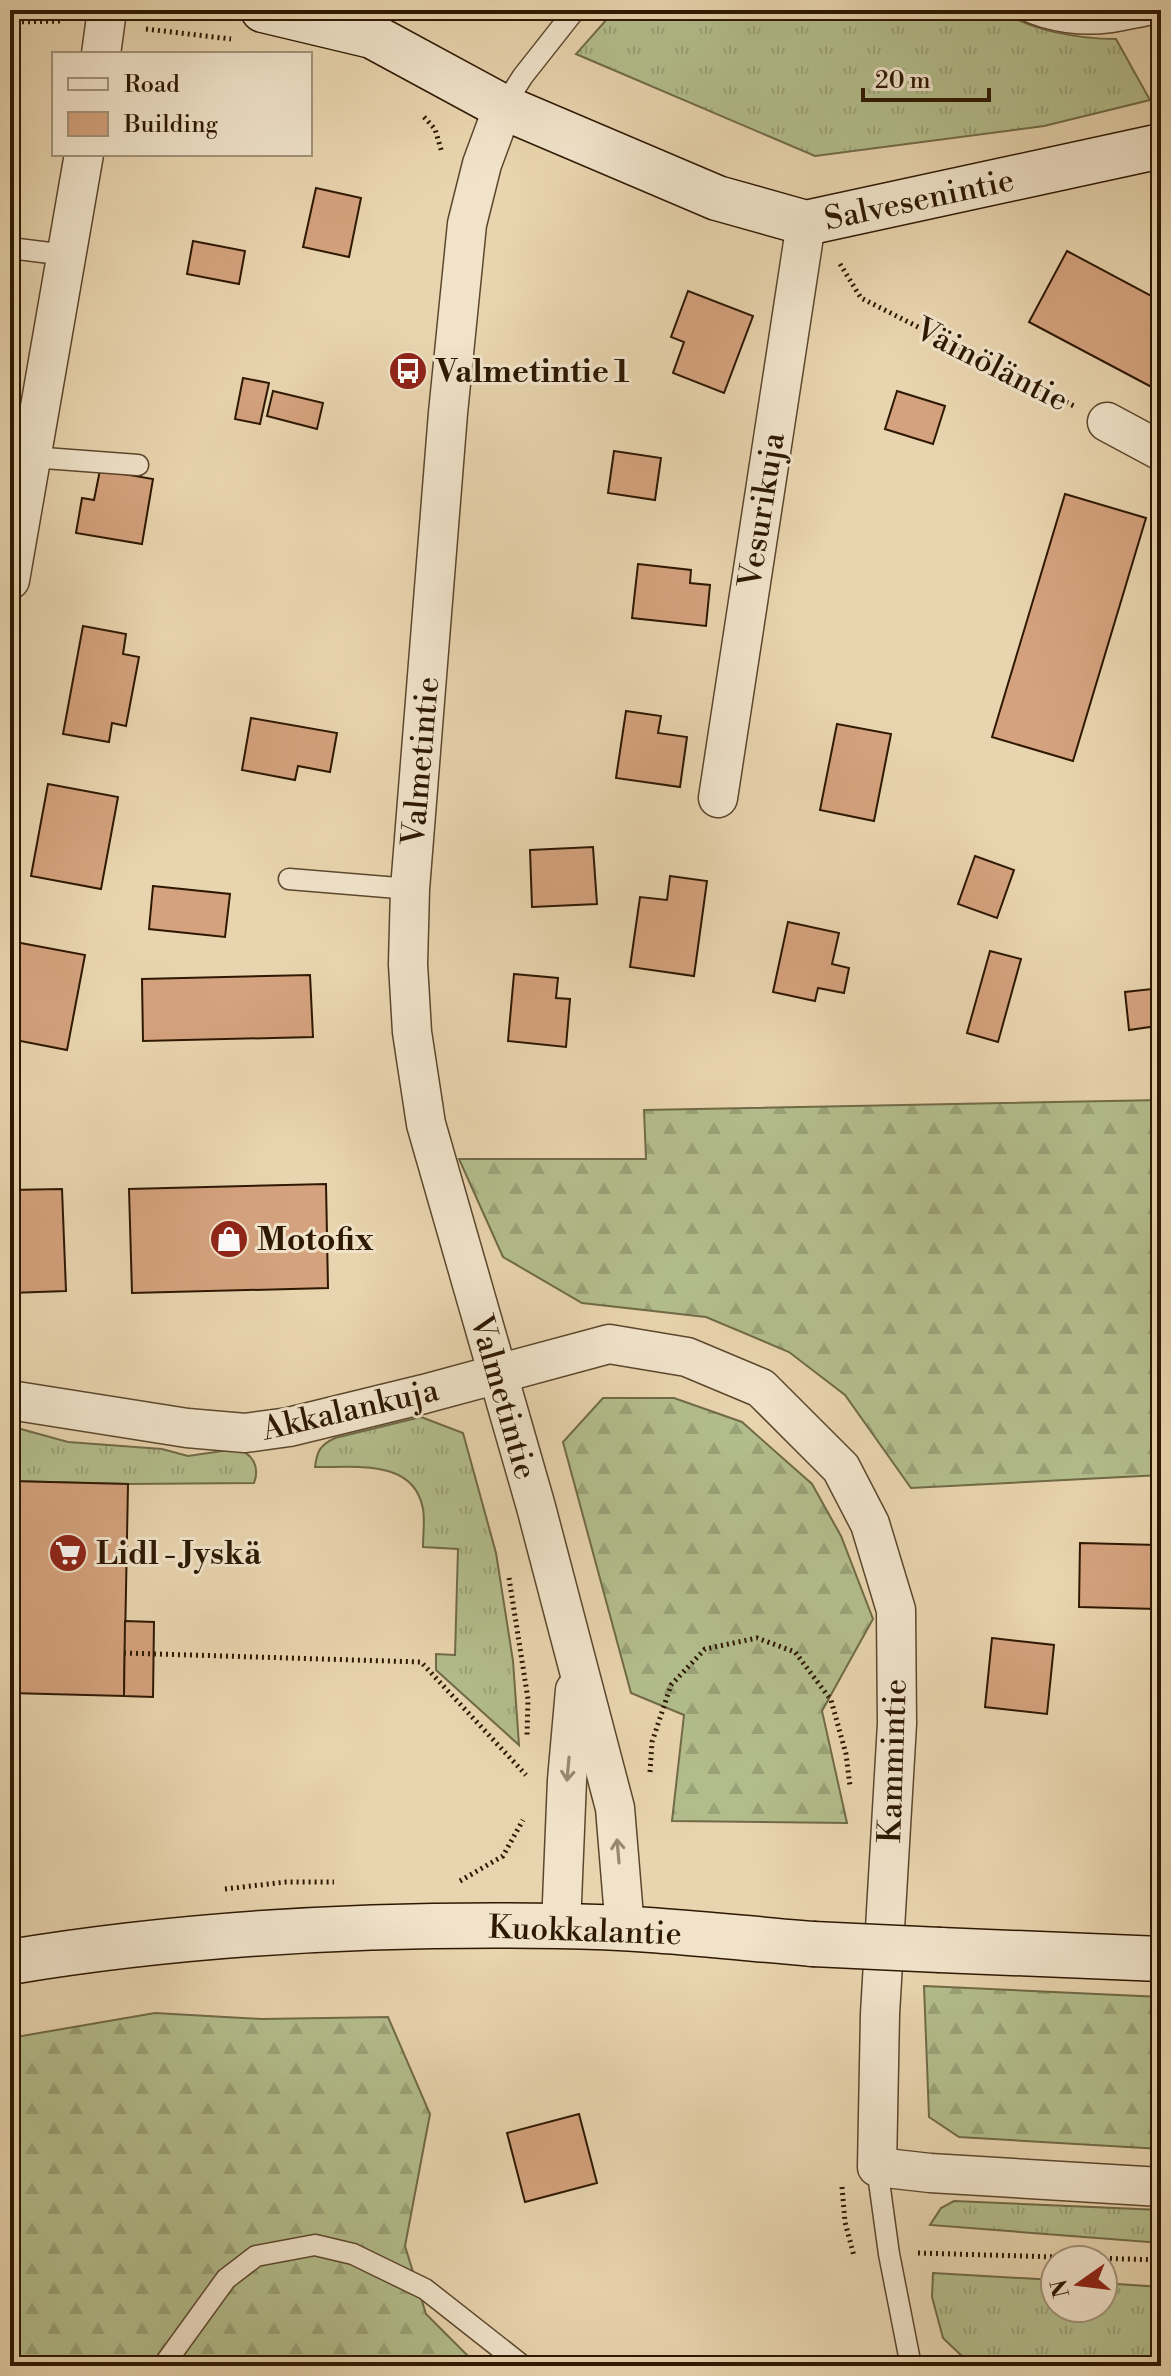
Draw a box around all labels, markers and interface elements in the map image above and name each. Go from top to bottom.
legend [52,52,312,156]
scale bar [863,52,989,102]
text: 20 m [875,66,931,96]
text: Road [124,70,180,100]
text: Building [123,110,218,140]
street label: Salvesenintie [821,160,1018,240]
street label: Väinöläntie [907,309,1075,421]
bus stop icon: Valmetintie 1 [387,350,429,392]
place label: Valmetintie 1 [435,352,630,392]
street label: Vesurikuja [730,429,794,591]
street label: Valmetintie [394,675,448,848]
shop icon: Motofix [208,1218,250,1260]
place label: Motofix [257,1220,374,1260]
street label: Valmetintie [460,1310,546,1484]
street label: Akkalankuja [257,1370,443,1450]
supermarket icon: Lidl - Jyskä [47,1532,89,1574]
place label: Lidl - Jyskä [96,1534,262,1574]
street label: Kammintie [870,1678,916,1844]
one-way arrow [560,1755,575,1782]
one-way arrow [610,1838,625,1865]
street label: Kuokkalantie [488,1908,682,1954]
north arrow [1039,2244,1119,2324]
text: N [1046,2276,1076,2300]

